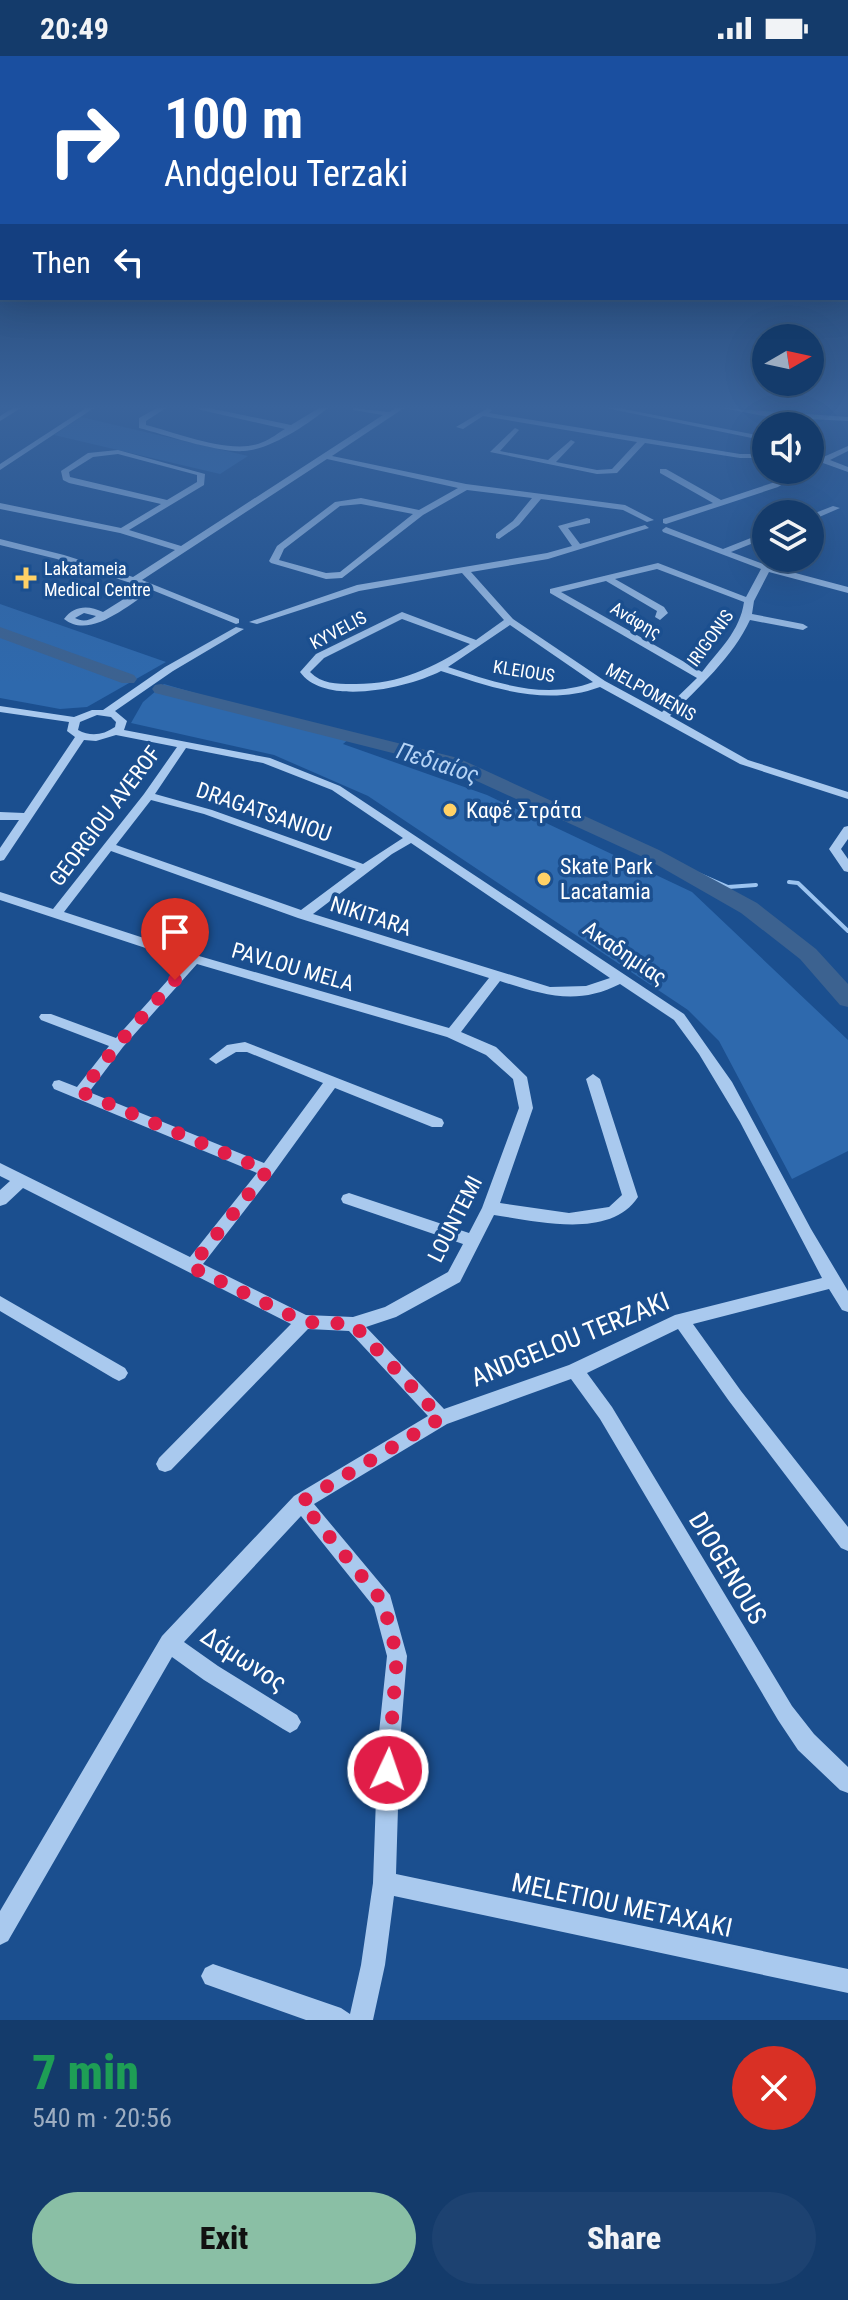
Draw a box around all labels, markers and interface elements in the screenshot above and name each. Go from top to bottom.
text: 20:49 [40,11,109,46]
text: 100 m [164,86,303,152]
icon: right [32,88,136,192]
text: Andgelou Terzaki [164,153,408,195]
icon: left [107,240,151,284]
text: Then [32,245,91,280]
north arrow [752,324,824,396]
map controls [752,324,824,572]
button: sound [752,412,824,484]
button: layers [752,500,824,572]
place label: Lakatameia Medical Centre [44,558,151,600]
marker: Lakatameia Medical Centre [15,567,37,589]
street label: Ανάφης [607,597,665,643]
street label: KYVELIS [306,606,370,654]
street label: IRIGONIS [682,606,738,670]
street label: KLEIOUS [492,656,556,686]
street label: MELPOMENIS [602,659,700,725]
water label: Πεδιαίος [393,737,483,789]
street label: GEORGIOU AVEROF [44,741,166,891]
street label: DRAGATSANIOU [193,777,335,847]
place label: Καφέ Στράτα [466,798,582,823]
marker: Καφέ Στράτα [441,801,459,819]
place label: Skate Park Lacatamia [560,854,653,904]
marker: Skate Park Lacatamia [535,870,553,888]
street label: NIKITARA [327,891,415,941]
pin [141,898,209,980]
icon: arrive [153,910,197,954]
street label: Ακαδημίας [579,916,671,990]
street label: PAVLOU MELA [229,938,357,996]
street label: LOUNTEMI [423,1172,487,1266]
street label: ANDGELOU TERZAKI [466,1286,674,1392]
street label: DIOGENOUS [683,1507,773,1629]
street label: Δάμωνος [195,1620,293,1698]
position arrow [346,1728,430,1812]
street label: MELETIOU METAXAKI [509,1867,735,1943]
text: 7 min [32,2044,139,2101]
button: close [732,2046,816,2130]
text: 540 m · 20:56 [32,2103,172,2133]
button: Exit [32,2192,416,2284]
button: Share [432,2192,816,2284]

